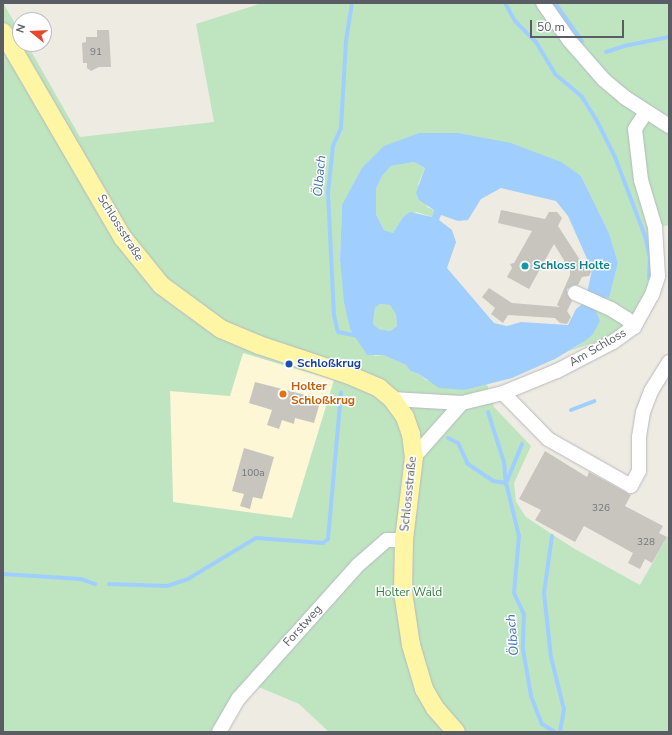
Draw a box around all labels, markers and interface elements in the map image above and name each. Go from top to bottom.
north arrow [12,12,52,52]
scale bar [532,12,626,38]
text: 50 m [537,19,565,35]
text: N [13,22,29,35]
house number: 91 [90,47,102,59]
water label: Ölbach [310,155,330,197]
street label: Schlossstraße [94,192,146,264]
place label: Schloss Holte [533,259,610,273]
marker: Schloss Holte [520,261,530,271]
street label: Am Schloss [567,326,629,370]
place label: Schloßkrug [297,357,361,371]
marker: Schloßkrug [284,359,294,369]
place label: Holter Schloßkrug [291,380,355,408]
marker: Holter Schloßkrug [278,389,288,399]
street label: Schlossstraße [398,456,420,532]
house number: 100a [241,468,265,480]
house number: 326 [592,503,610,515]
house number: 328 [637,537,655,549]
park label: Holter Wald [376,586,442,600]
street label: Forstweg [281,602,325,650]
water label: Ölbach [503,614,523,656]

